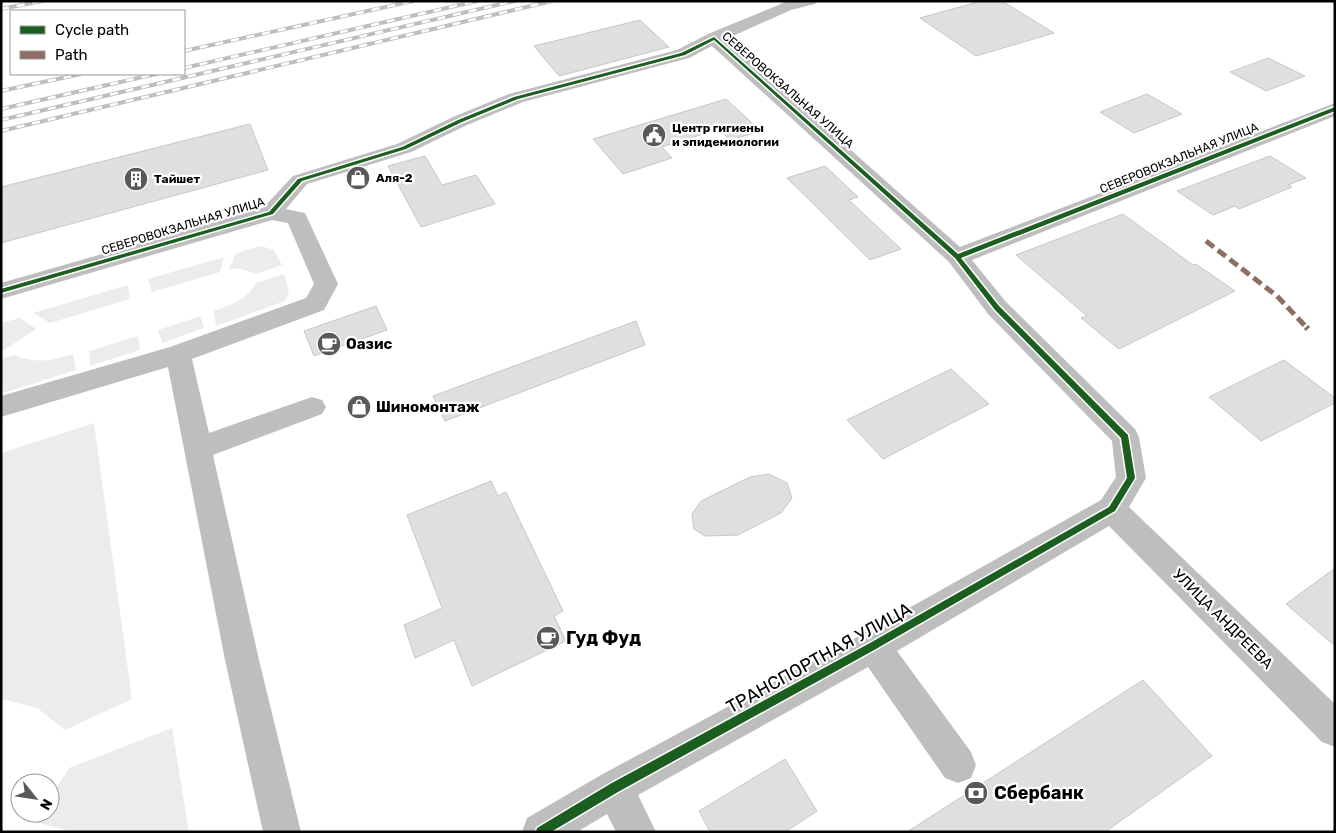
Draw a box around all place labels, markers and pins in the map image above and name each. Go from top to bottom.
place label: Центр гигиены и эпидемиологии [672,121,779,149]
public building icon: Центр гигиены и эпидемиологии [641,122,667,148]
shop icon: Аля-2 [345,165,371,191]
building icon: Тайшет [123,166,149,192]
place label: Аля-2 [376,171,413,185]
place label: Тайшет [154,172,200,186]
cafe icon: Оазис [316,331,342,357]
place label: Оазис [346,335,392,353]
shop icon: Шиномонтаж [346,394,372,420]
place label: Шиномонтаж [376,398,480,416]
cafe icon: Гуд Фуд [535,625,561,651]
place label: Гуд Фуд [566,627,641,649]
bank icon: Сбербанк [963,780,989,806]
place label: Сбербанк [994,782,1084,804]

